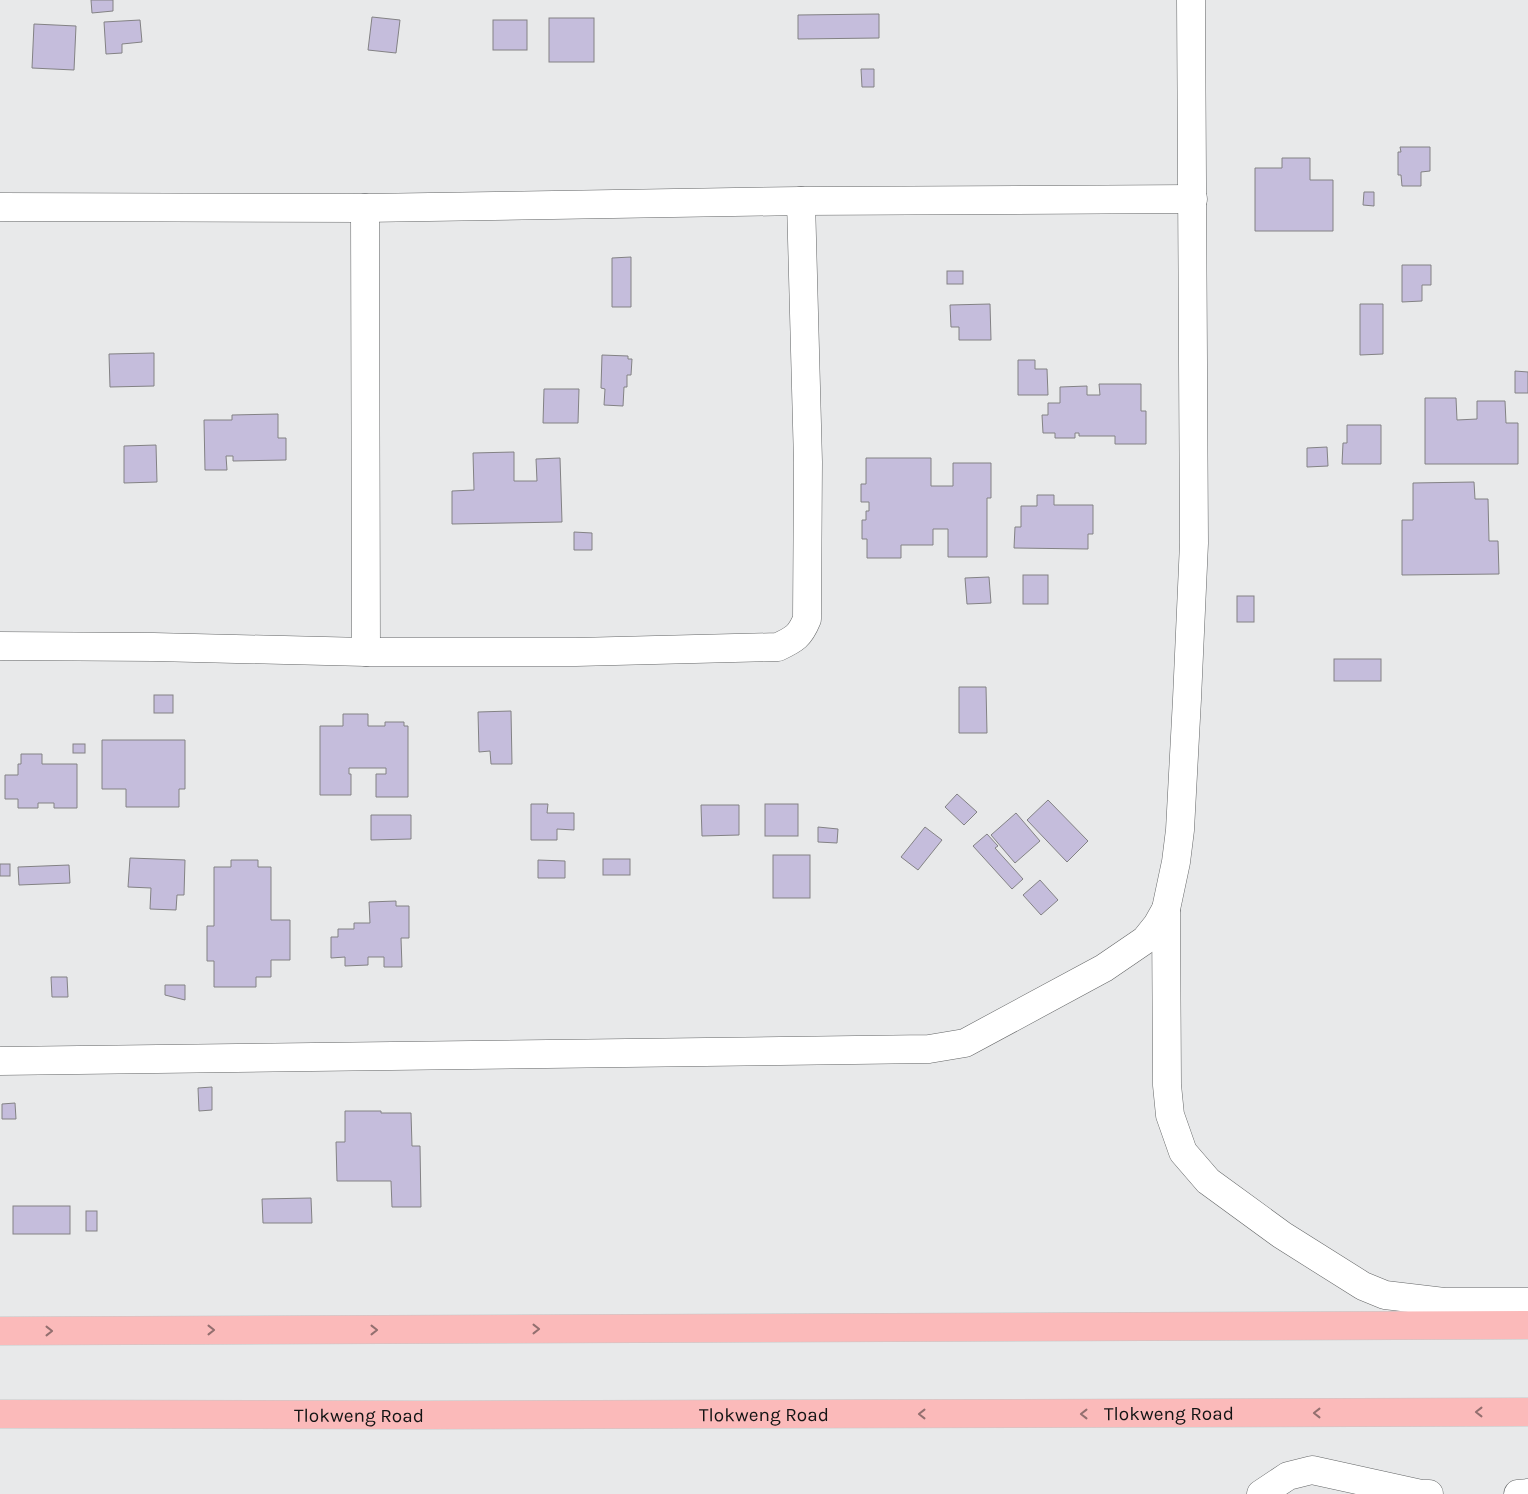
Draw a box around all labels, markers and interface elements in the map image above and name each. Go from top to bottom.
one-way arrow [532,1324,540,1334]
one-way arrow [208,1325,215,1335]
one-way arrow [370,1325,378,1335]
one-way arrow [46,1326,53,1336]
street label: Tlokweng Road [1104,1403,1234,1425]
street label: Tlokweng Road [699,1404,829,1426]
street label: Tlokweng Road [294,1405,424,1427]
one-way arrow [1475,1407,1483,1417]
one-way arrow [1313,1408,1320,1418]
one-way arrow [918,1409,926,1419]
one-way arrow [1080,1409,1088,1419]

